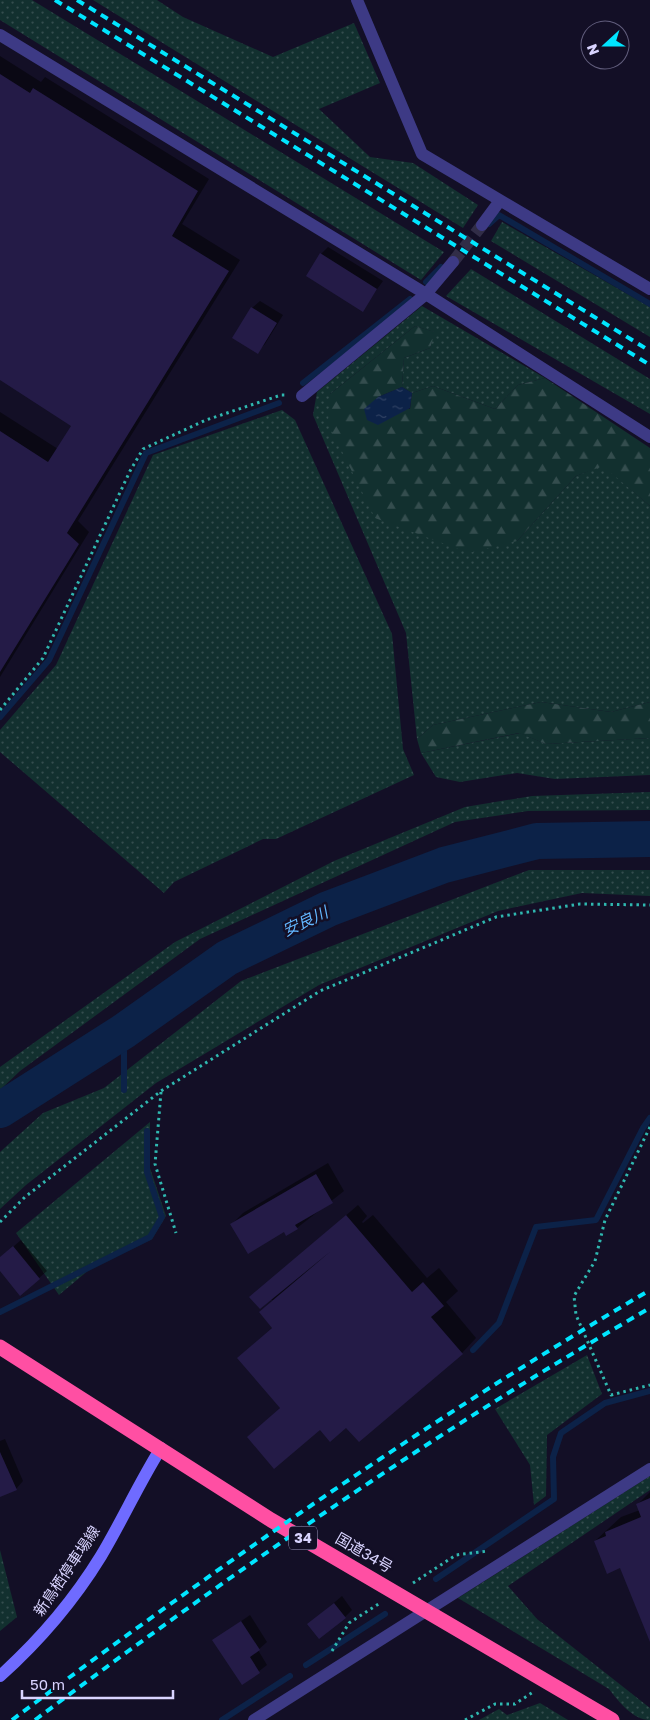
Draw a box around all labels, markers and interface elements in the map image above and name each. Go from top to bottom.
north arrow [580,20,630,70]
text: N [583,42,602,58]
water label: 安良川 [279,901,333,940]
street label: 新鳥栖停車場線 [29,1522,103,1619]
road number: 34 [289,1526,317,1550]
street label: 国道34号 [333,1529,396,1576]
scale bar [22,1668,174,1700]
text: 50 m [30,1675,65,1693]

